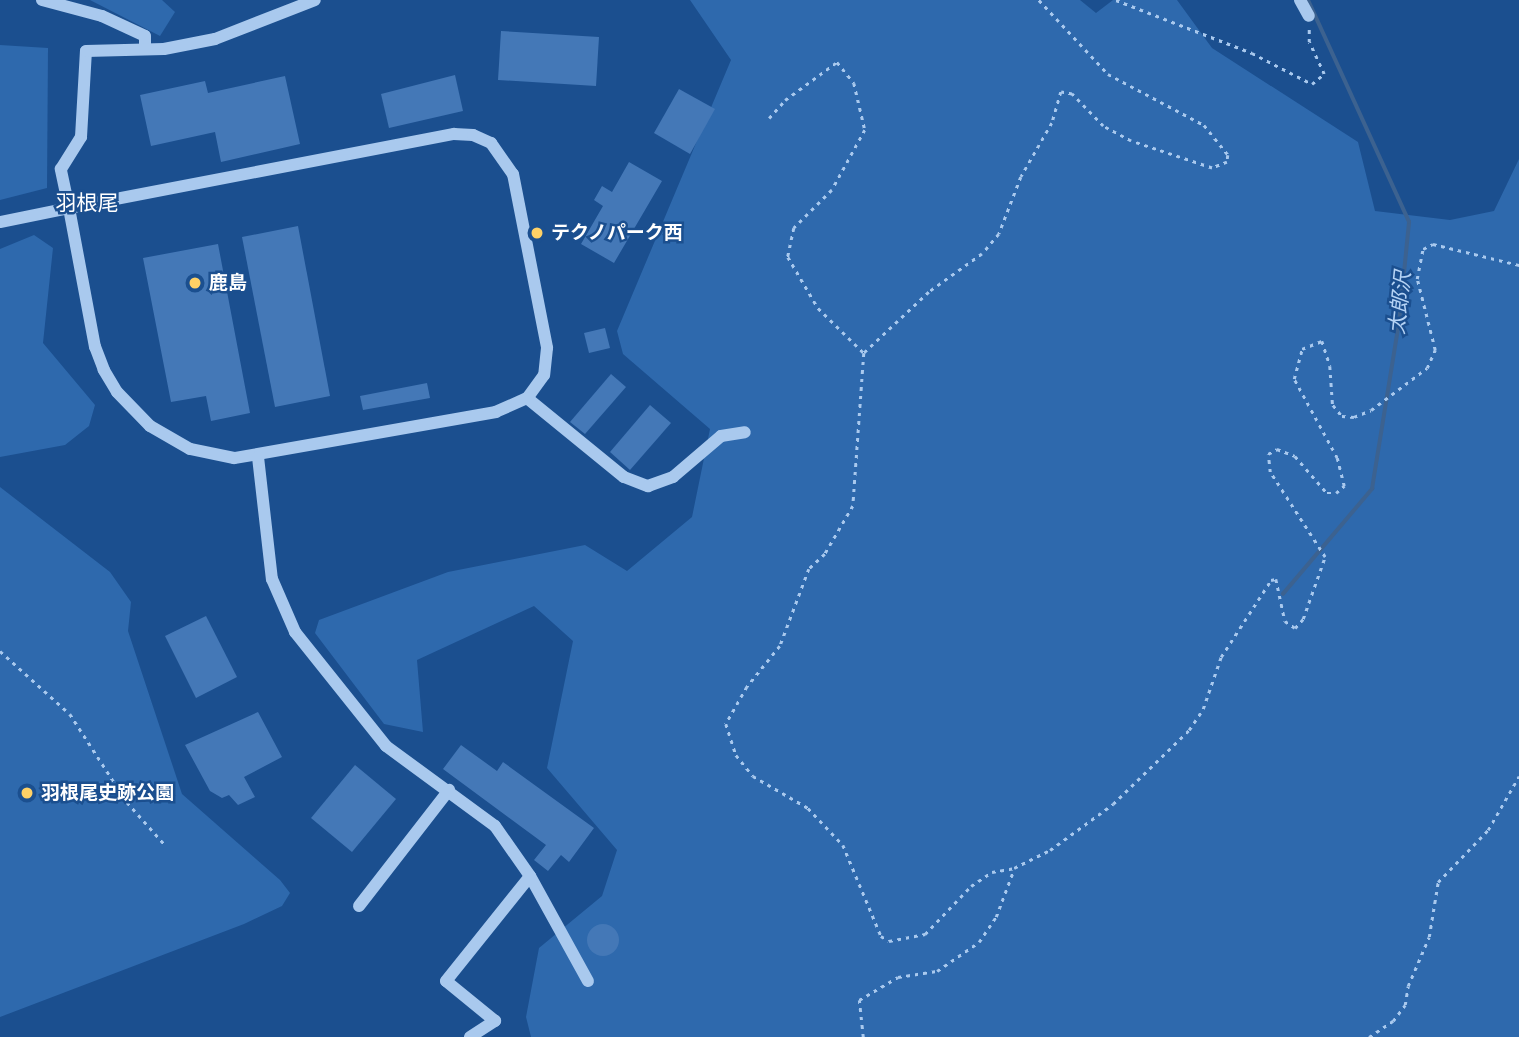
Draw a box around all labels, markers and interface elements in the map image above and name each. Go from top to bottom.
district label: 羽根尾 [56,190,118,216]
place label: テクノパーク西 [551,222,684,244]
marker: テクノパーク西 [529,225,545,241]
water label: 太郎沢 [1384,270,1416,336]
place label: 鹿島 [209,272,247,294]
marker: 鹿島 [187,275,203,291]
place label: 羽根尾史跡公園 [41,782,174,804]
marker: 羽根尾史跡公園 [19,785,35,801]

